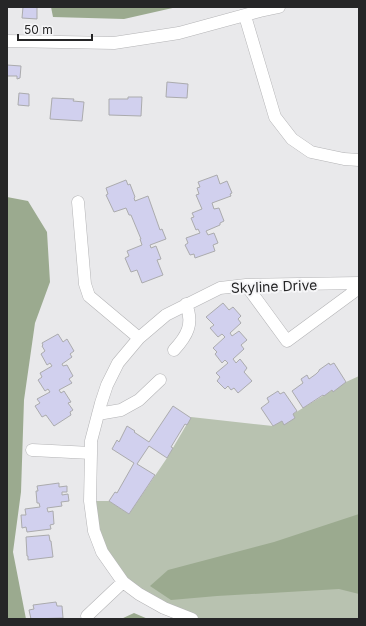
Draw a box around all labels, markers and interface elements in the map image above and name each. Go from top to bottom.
scale bar [18,16,92,42]
text: 50 m [24,22,53,37]
street label: Skyline Drive [230,276,318,296]

